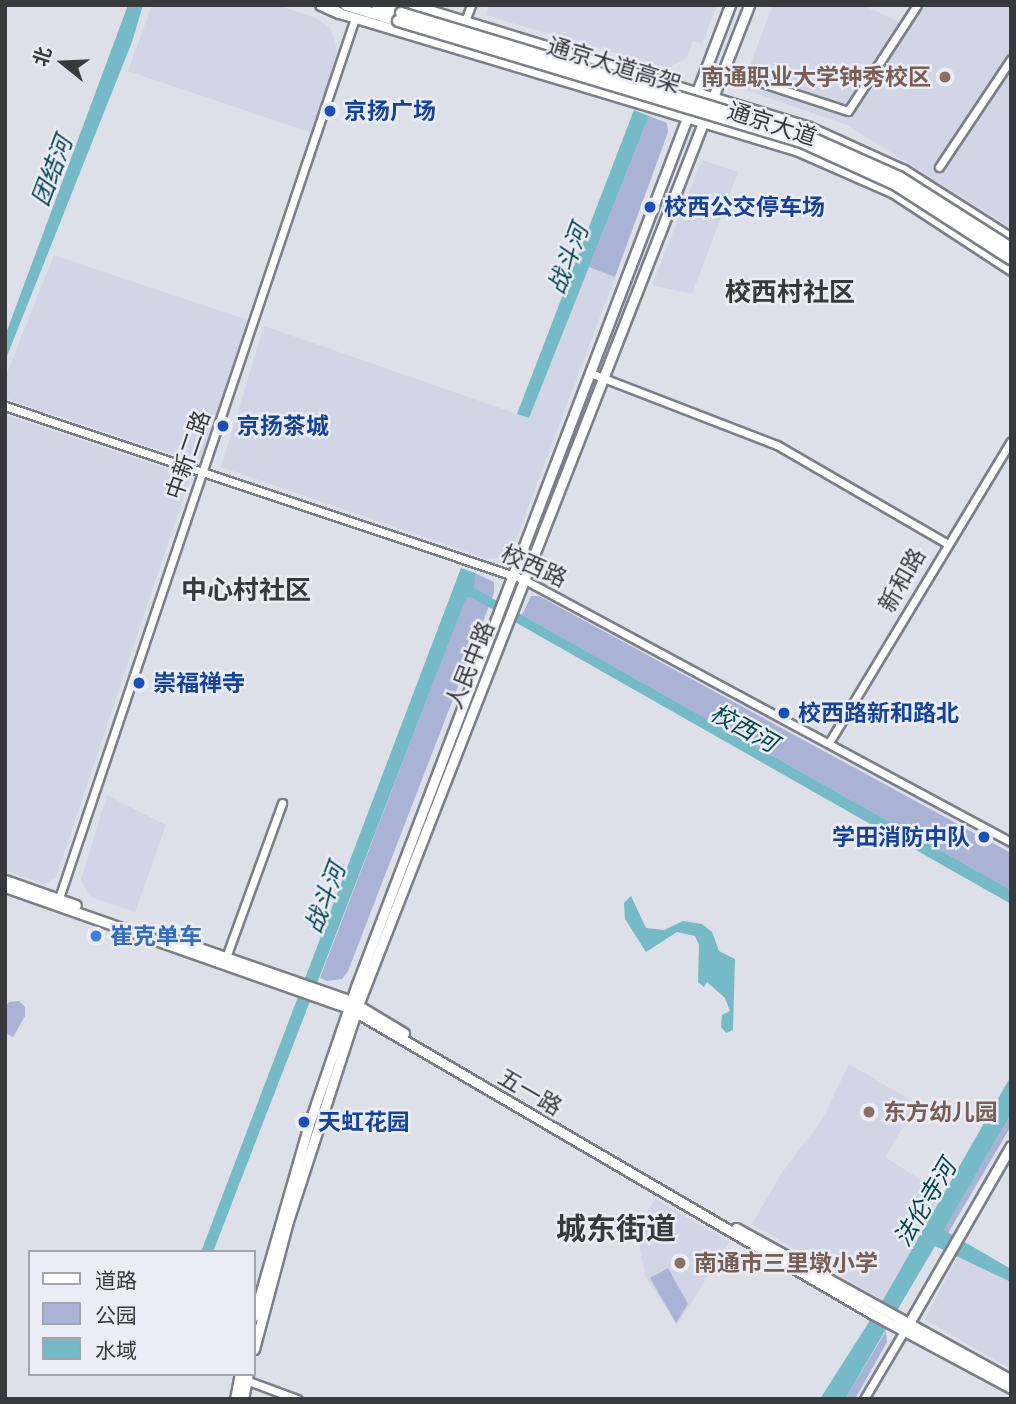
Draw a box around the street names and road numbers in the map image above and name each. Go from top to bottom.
street label: 通京大道高架 [544,32,684,98]
street label: 通京大道 [724,97,820,151]
street label: 中新二路 [160,407,216,503]
street label: 校西路 [497,539,571,593]
street label: 新和路 [873,543,931,617]
street label: 人民中路 [440,617,500,713]
street label: 五一路 [493,1063,567,1121]

